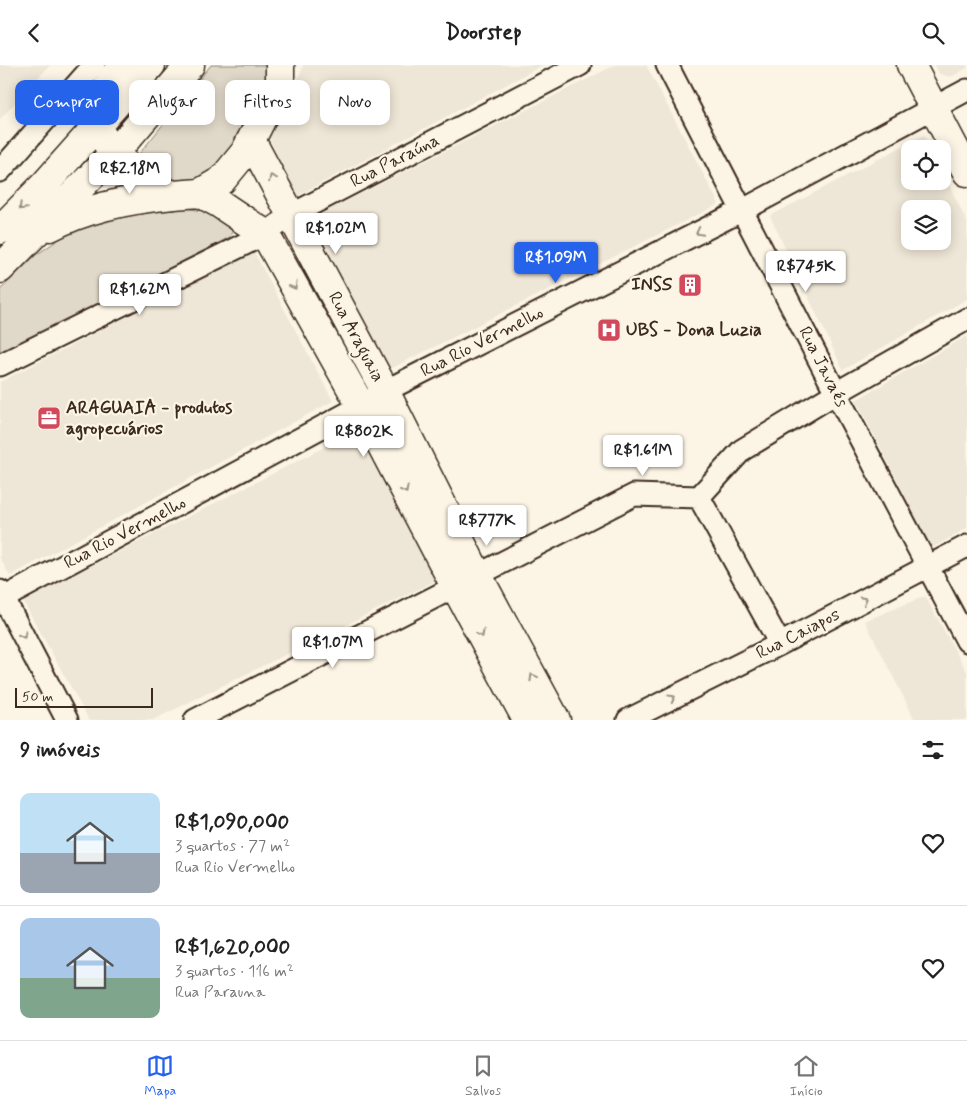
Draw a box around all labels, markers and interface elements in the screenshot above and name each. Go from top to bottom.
icon: back [20,19,48,47]
text: Doorstep [445,19,522,47]
icon: search [919,19,947,47]
chip: Comprar [15,80,119,125]
chip: Alugar [129,80,215,125]
chip: Filtros [225,80,310,125]
chip: Novo [320,80,390,125]
street label: Rua Paraúna [346,128,444,194]
map controls [901,140,951,250]
button: locate [901,140,951,190]
pin: R$2.18M [84,153,176,195]
text: R$2.18M [100,158,160,179]
one-way arrow [269,175,279,184]
button: layers [901,200,951,250]
one-way arrow [19,201,28,210]
pin: R$1.02M [290,213,382,255]
text: R$1.02M [306,218,366,239]
one-way arrow [695,226,704,236]
pin: R$1.09M [510,241,602,284]
text: R$1.09M [525,247,587,268]
pin: R$745K [765,251,847,293]
text: R$745K [777,256,835,277]
building icon: INSS [677,272,703,298]
pin: R$1.62M [94,273,186,316]
place label: INSS [631,273,673,297]
text: R$1.62M [110,279,170,300]
one-way arrow [288,280,298,289]
street label: Rua Araguaia [320,288,390,387]
street label: Rua Rio Vermelho [416,301,548,383]
hospital icon: UBS - Dona Luzia [596,317,622,343]
place label: UBS - Dona Luzia [626,318,762,342]
street label: Rua Javaés [792,323,854,411]
place label: ARAGUAIA - produtos agropecuários [66,396,232,441]
office icon: ARAGUAIA - produtos agropecuários [36,405,62,431]
pin: R$802K [323,415,405,458]
text: R$802K [335,421,393,442]
pin: R$1.61M [597,435,689,477]
text: R$1.61M [614,440,672,461]
one-way arrow [399,485,409,494]
street label: Rua Rio Vermelho [60,491,190,575]
pin: R$777K [446,505,528,547]
text: R$777K [459,510,515,531]
one-way arrow [858,597,867,607]
street label: Rua Caiapos [752,603,844,665]
pin: R$1.07M [287,627,379,669]
one-way arrow [475,628,485,637]
one-way arrow [17,629,27,638]
text: R$1.07M [303,632,363,653]
one-way arrow [529,673,539,682]
scale bar [15,685,152,708]
text: 50 m [22,688,53,706]
one-way arrow [667,694,676,704]
text: 9 imóveis [20,736,100,764]
icon: filters [919,736,947,764]
text: R$1,090,000 [175,808,289,836]
icon: home [60,813,120,873]
icon: heart [919,829,947,857]
text: 3 quartos · 77 m² [175,836,290,857]
text: Rua Rio Vermelho [175,857,295,878]
text: R$1,620,000 [175,933,290,961]
icon: home [60,938,120,998]
icon: heart [919,954,947,982]
text: 3 quartos · 116 m² [175,961,294,982]
text: Rua Parauna [175,982,265,1003]
tab: Mapa [144,1052,176,1100]
tab: Salvos [465,1052,501,1100]
tab: Início [790,1052,823,1100]

